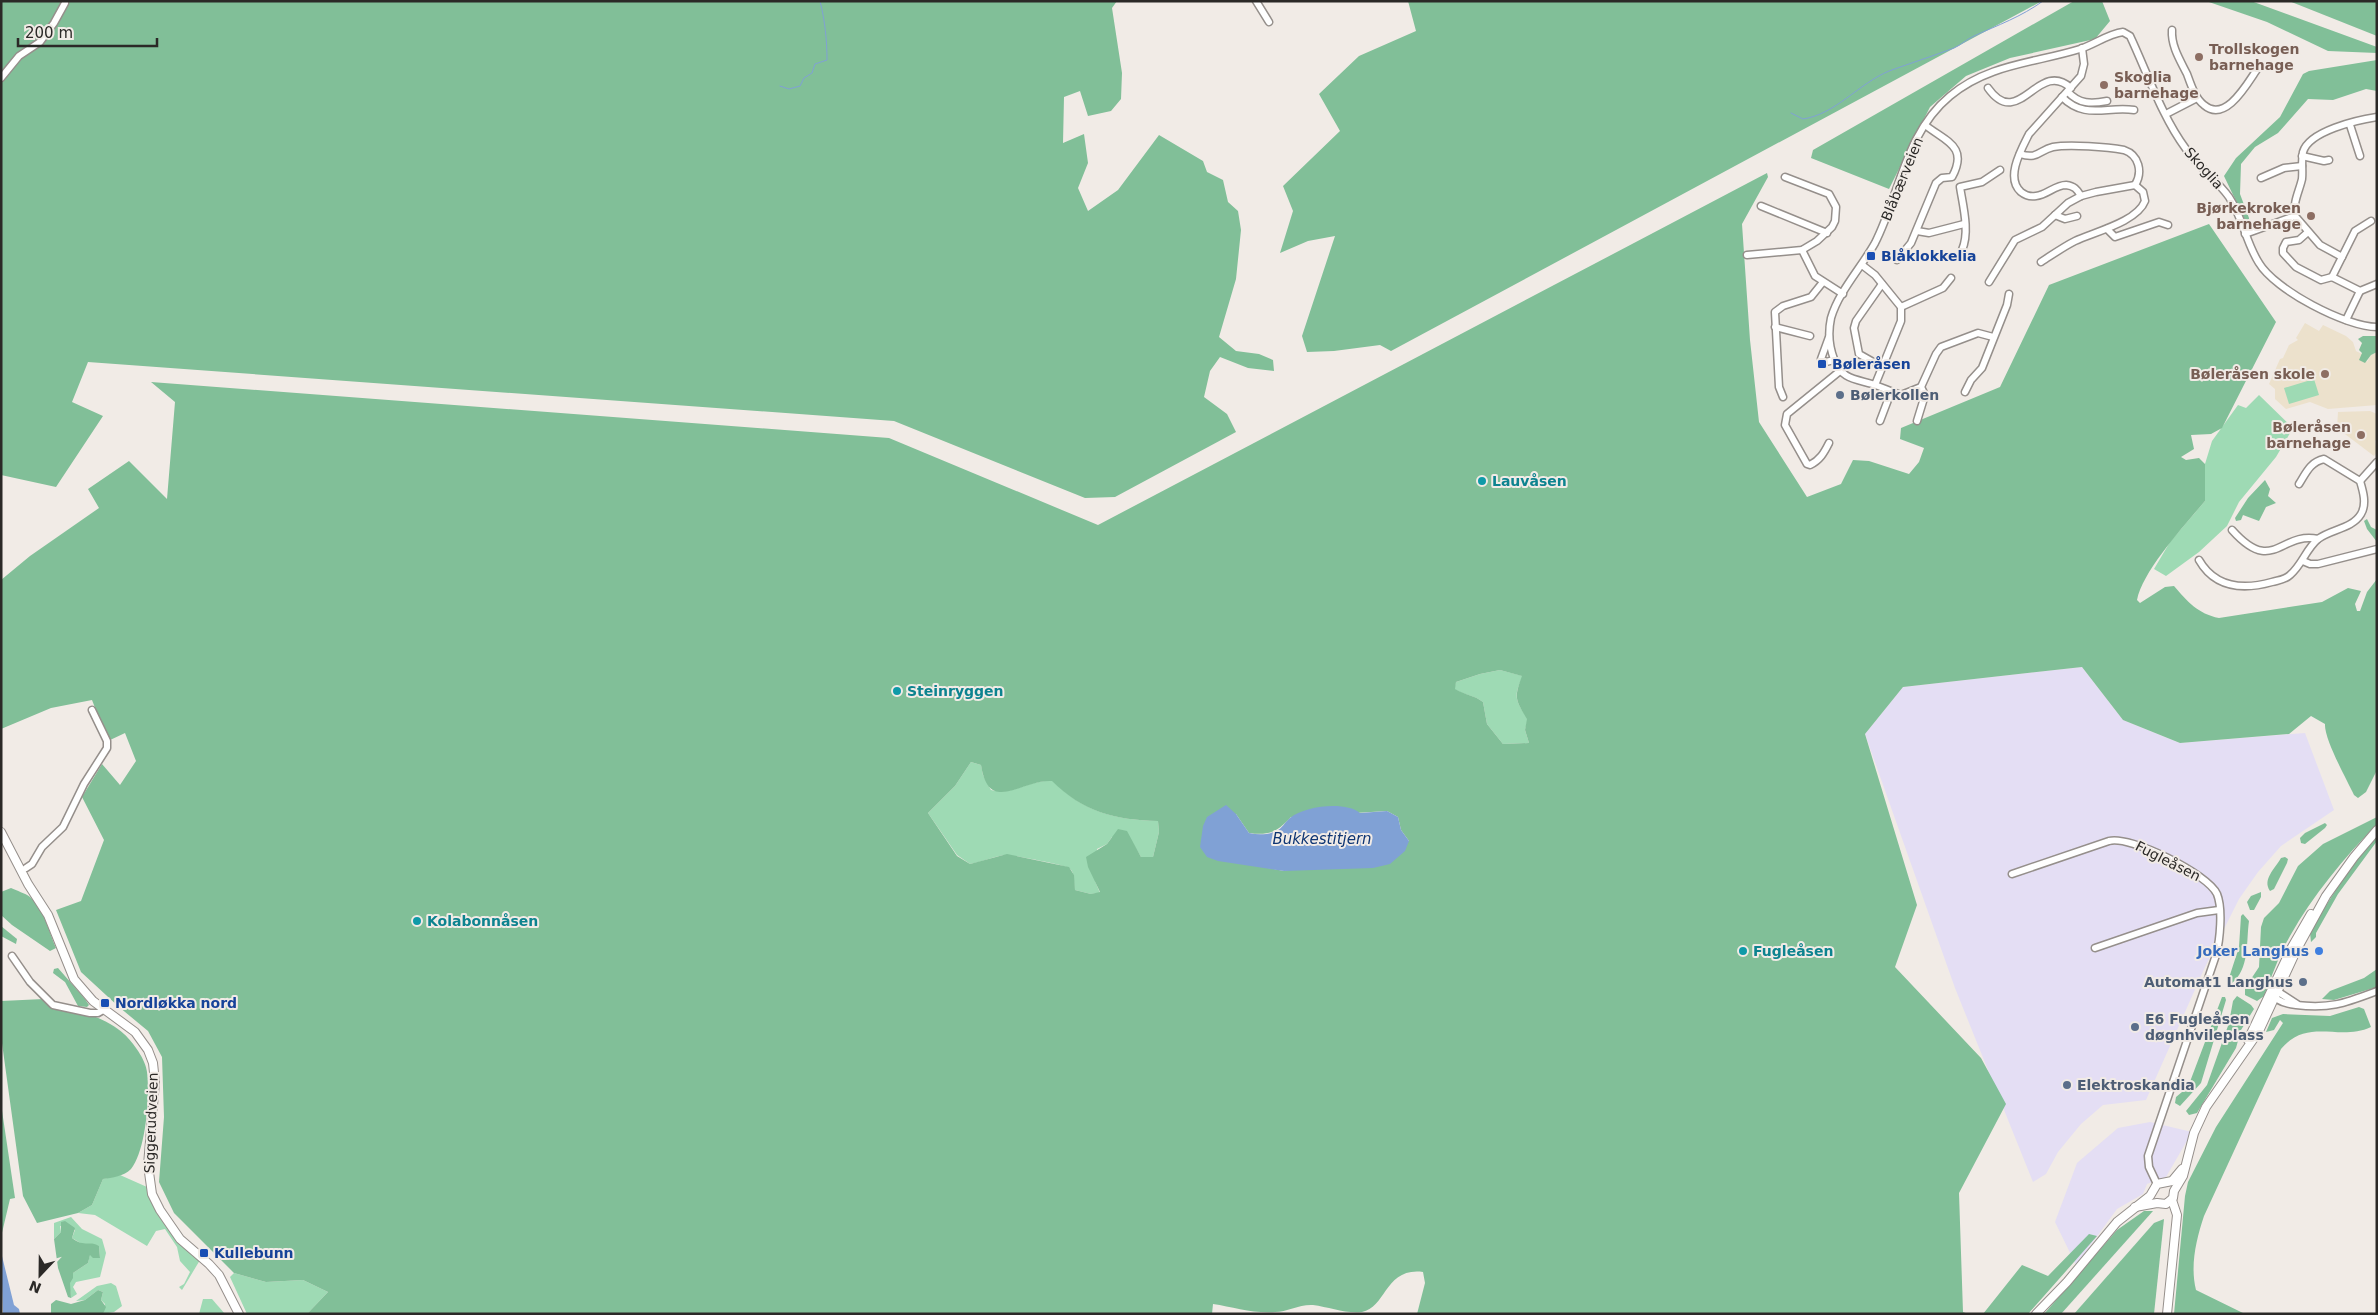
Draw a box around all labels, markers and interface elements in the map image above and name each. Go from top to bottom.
scale bar [18,15,156,47]
text: 200 m [25,24,73,42]
place label: Trollskogen barnehage [2209,41,2300,73]
marker: Trollskogen barnehage [2193,51,2205,63]
place label: Skoglia barnehage [2114,69,2199,101]
marker: Skoglia barnehage [2098,79,2110,91]
street label: Blåbærveien [1878,135,1926,223]
street label: Skoglia [2181,144,2227,192]
place label: Bjørkekroken barnehage [2196,200,2301,232]
marker: Bjørkekroken barnehage [2305,210,2317,222]
place label: Blåklokkelia [1881,248,1976,264]
marker: Blåklokkelia [1865,250,1877,262]
place label: Bøleråsen [1832,356,1911,372]
marker: Bøleråsen [1816,358,1828,370]
place label: Bøleråsen skole [2190,366,2315,382]
marker: Bøleråsen skole [2319,368,2331,380]
place label: Bølerkollen [1850,387,1939,403]
marker: Bølerkollen [1834,389,1846,401]
place label: Bøleråsen barnehage [2266,419,2351,451]
marker: Bøleråsen barnehage [2355,429,2367,441]
place label: Lauvåsen [1492,473,1567,489]
marker: Lauvåsen [1476,475,1488,487]
place label: Steinryggen [907,683,1004,699]
marker: Steinryggen [891,685,903,697]
water label: Bukkestitjern [1272,830,1372,848]
street label: Fugleåsen [2133,838,2203,884]
place label: Kolabonnåsen [427,913,538,929]
marker: Kolabonnåsen [411,915,423,927]
place label: Fugleåsen [1753,943,1833,959]
place label: Joker Langhus [2196,943,2309,959]
marker: Fugleåsen [1737,945,1749,957]
marker: Joker Langhus [2313,945,2325,957]
place label: Automat1 Langhus [2144,974,2293,990]
marker: Automat1 Langhus [2297,976,2309,988]
place label: Nordløkka nord [115,995,237,1011]
marker: Nordløkka nord [99,997,111,1009]
place label: E6 Fugleåsen døgnhvileplass [2145,1011,2264,1043]
marker: E6 Fugleåsen døgnhvileplass [2129,1021,2141,1033]
street label: Siggerudveien [141,1072,161,1174]
place label: Elektroskandia [2077,1077,2195,1093]
marker: Elektroskandia [2061,1079,2073,1091]
place label: Kullebunn [214,1245,294,1261]
marker: Kullebunn [198,1247,210,1259]
north arrow [15,1250,65,1300]
text: N [27,1277,44,1297]

